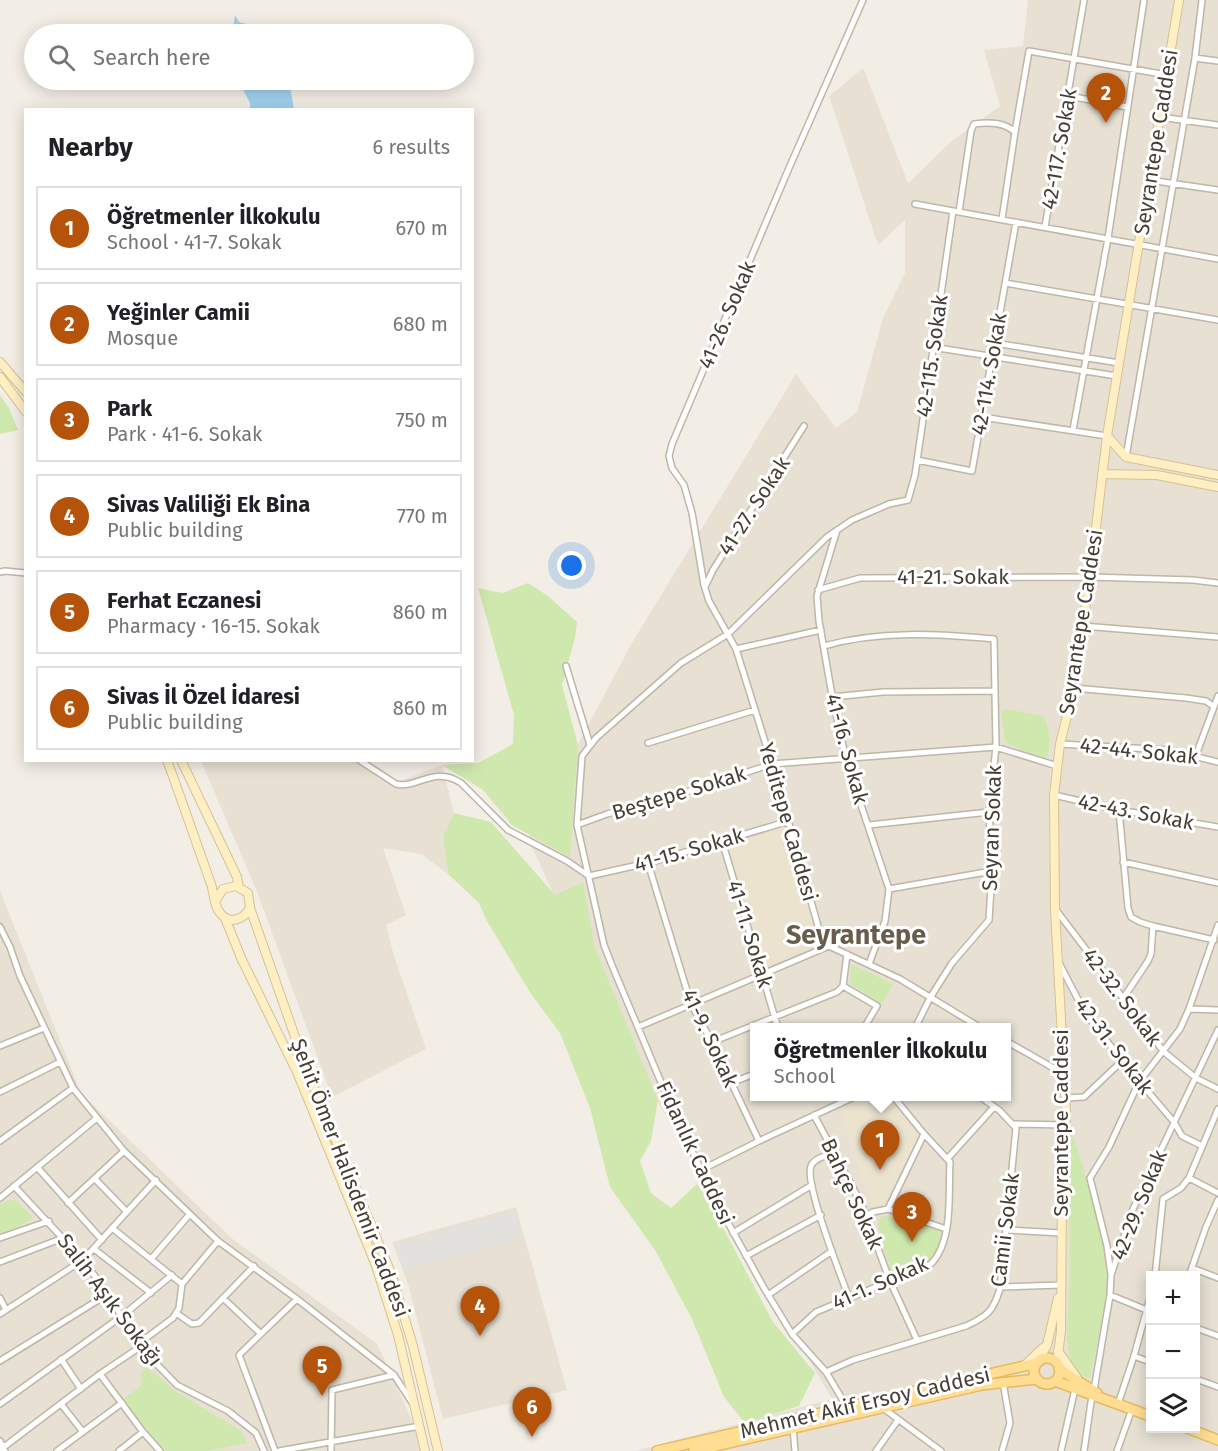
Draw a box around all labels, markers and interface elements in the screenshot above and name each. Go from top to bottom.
search box [24,24,474,90]
icon: search [45,41,78,74]
text: Search here [93,44,211,71]
street label: Seyrantepe Caddesi [1128,47,1184,237]
pin: 2 [1086,74,1126,123]
street label: 42-117. Sokak [1036,86,1082,211]
text: Nearby [48,132,133,163]
text: 6 results [373,135,450,159]
text: Öğretmenler İlkokulu [107,203,321,230]
text: 1 [65,216,74,240]
text: 670 m [396,216,448,240]
text: School · 41-7. Sokak [107,230,281,254]
street label: 41-26. Sokak [693,257,761,373]
street label: 42-115. Sokak [911,293,954,419]
text: Yeğinler Camii [107,299,250,326]
street label: 42-114. Sokak [965,310,1013,437]
text: 2 [64,312,75,336]
text: 680 m [393,312,448,336]
text: Mosque [107,326,178,350]
text: Park [107,395,152,422]
text: 3 [64,408,75,432]
text: 750 m [396,408,448,432]
text: Park · 41-6. Sokak [107,422,262,446]
street label: 41-27. Sokak [712,451,796,560]
text: Sivas Valiliği Ek Bina [107,491,310,518]
text: 4 [64,504,75,528]
text: 770 m [397,504,448,528]
text: Public building [107,518,243,542]
street label: Seyrantepe Caddesi [1053,527,1109,717]
your location [557,551,586,580]
street label: 41-21. Sokak [897,564,1009,590]
text: Ferhat Eczanesi [107,587,262,614]
text: 5 [64,600,75,624]
text: 860 m [393,600,448,624]
text: Pharmacy · 16-15. Sokak [107,614,320,638]
text: Sivas İl Özel İdaresi [107,683,300,710]
street label: 41-16. Sokak [820,691,874,807]
text: 6 [64,696,75,720]
text: 860 m [393,696,448,720]
text: Public building [107,710,243,734]
street label: 42-44. Sokak [1079,732,1200,770]
street label: Yeditepe Caddesi [753,740,823,904]
street label: Beştepe Sokak [609,760,749,826]
street label: Seyran Sokak [977,764,1007,891]
street label: 42-43. Sokak [1076,788,1196,836]
street label: 41-15. Sokak [631,822,747,878]
street label: 41-11. Sokak [721,877,779,991]
district label: Seyrantepe [786,919,926,951]
street label: 42-32. Sokak [1077,943,1167,1051]
street label: 41-9. Sokak [676,985,744,1091]
street label: 42-31. Sokak [1069,993,1159,1100]
popup [750,1023,1011,1101]
street label: Seyrantepe Caddesi [1048,1029,1074,1217]
street label: Şehit Ömer Halisdemir Caddesi [285,1035,415,1321]
text: Öğretmenler İlkokulu [774,1037,987,1064]
text: School [774,1064,835,1088]
street label: Fidanlık Caddesi [650,1077,740,1229]
pin: 1 [860,1120,900,1170]
street label: Bahçe Sokak [815,1134,889,1254]
street label: 42-29. Sokak [1105,1146,1173,1264]
street label: Camii Sokak [985,1171,1025,1289]
pin: 3 [892,1192,932,1242]
street label: Salih Aşık Sokağı [52,1229,168,1371]
street label: 41-1. Sokak [828,1250,932,1316]
map controls [1146,1271,1200,1433]
button: + [1146,1271,1200,1325]
pin: 4 [460,1286,500,1336]
button: − [1146,1325,1200,1379]
pin: 5 [302,1346,342,1396]
street label: Mehmet Akif Ersoy Caddesi [737,1362,993,1444]
button: layers [1146,1379,1200,1433]
pin: 6 [512,1388,552,1437]

